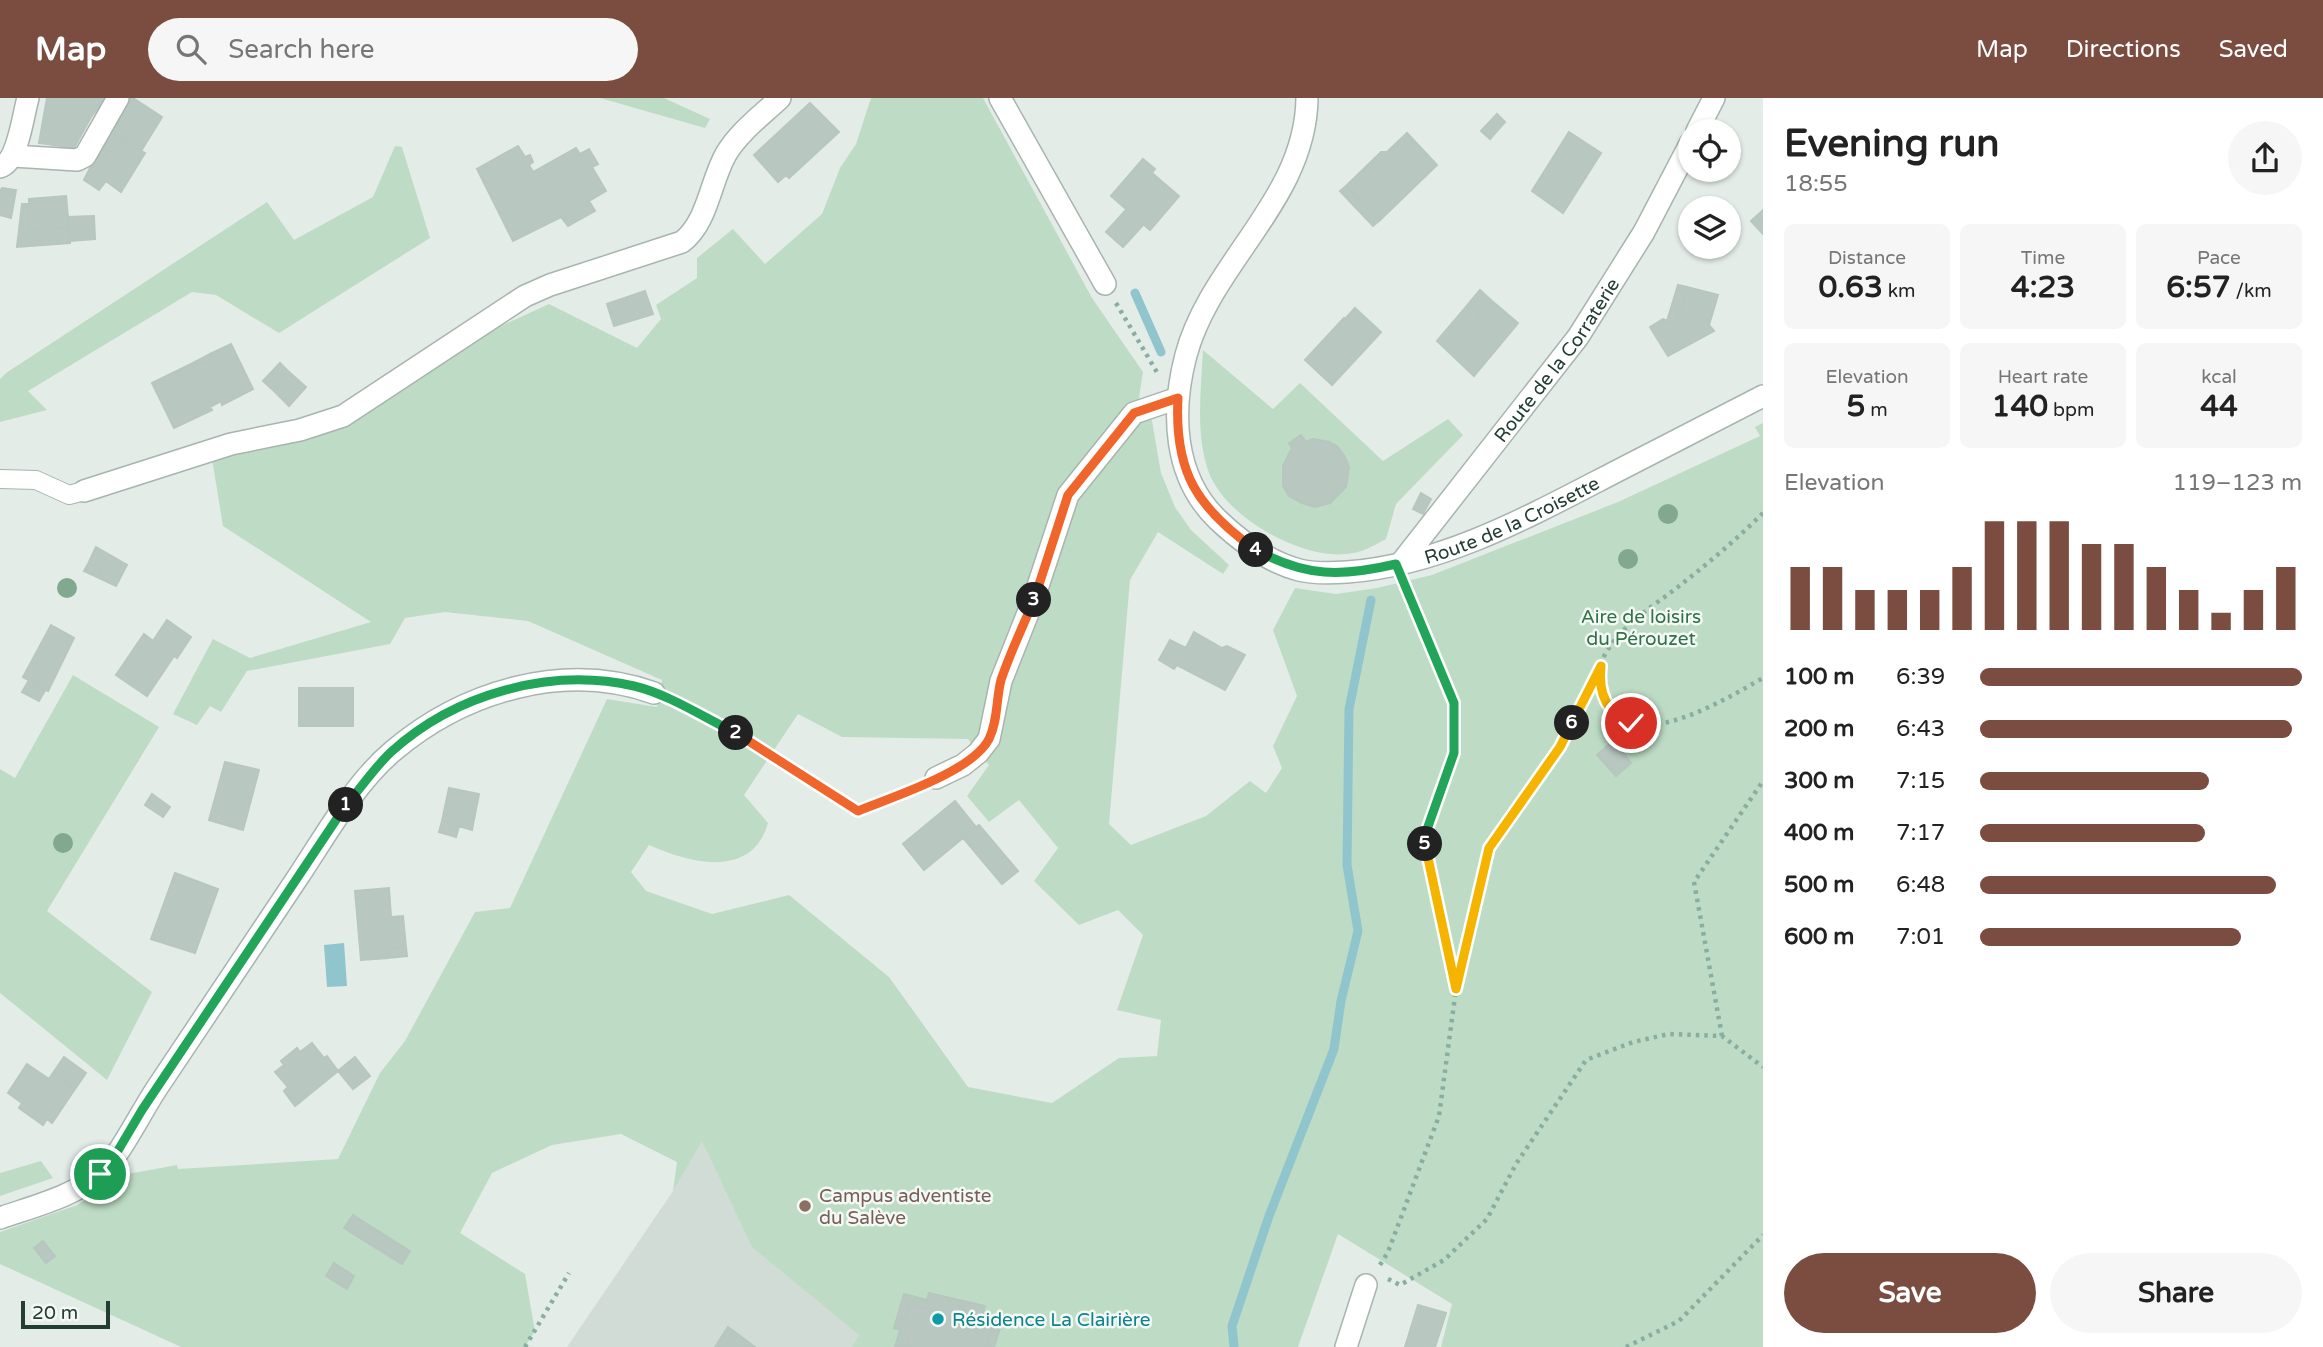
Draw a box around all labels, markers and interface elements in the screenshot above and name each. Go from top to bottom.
search box [148,18,638,81]
text: Map [35,30,106,69]
icon: search [172,30,210,68]
text: Search here [228,34,374,65]
text: Map [1976,35,2028,64]
text: Directions [2066,35,2181,64]
text: Saved [2219,35,2288,64]
map controls [1678,119,1741,259]
button: locate [1678,119,1741,182]
text: Evening run [1784,121,1999,167]
button: share [2228,121,2302,195]
text: 18:55 [1784,170,1848,198]
button: layers [1678,196,1741,259]
text: Distance [1828,247,1906,269]
text: Time [2021,247,2065,269]
text: Pace [2197,247,2241,269]
text: 0.63 [1818,269,1883,306]
text: 4:23 [2011,269,2075,306]
text: 6:57 [2166,269,2231,306]
street label: Route de la Corraterie [1490,274,1624,447]
text: km [1883,280,1916,302]
text: /km [2231,280,2272,302]
text: Elevation [1825,366,1909,388]
text: Heart rate [1998,366,2088,388]
text: kcal [2201,366,2237,388]
text: 5 [1846,388,1865,425]
text: 140 [1992,388,2048,425]
text: 44 [2200,388,2238,425]
text: m [1865,399,1888,421]
text: bpm [2048,399,2094,421]
text: Elevation [1784,469,1885,497]
text: 119–123 m [2173,469,2302,497]
street label: Route de la Croisette [1422,472,1603,569]
pin: 4 [1238,532,1274,568]
text: 4 [1250,538,1261,560]
pin: 3 [1016,582,1052,618]
text: 3 [1028,588,1039,610]
park label: Aire de loisirs du Pérouzet [1581,606,1701,650]
text: 100 m [1784,663,1854,691]
text: 6:39 [1896,663,1945,691]
pin [1601,693,1661,753]
icon: check [1612,704,1650,742]
pin: 6 [1554,706,1590,740]
text: 6 [1566,711,1577,733]
text: 200 m [1784,715,1854,743]
text: 6:43 [1896,715,1945,743]
pin: 2 [718,716,754,750]
text: 2 [730,721,741,743]
text: 300 m [1784,767,1854,795]
text: 7:15 [1896,767,1945,795]
pin: 1 [328,788,364,822]
text: 1 [340,793,351,815]
text: 400 m [1784,819,1854,847]
text: 7:17 [1896,819,1945,847]
pin: 5 [1408,826,1442,862]
text: 5 [1419,832,1430,854]
text: 500 m [1784,871,1854,899]
text: 6:48 [1896,871,1945,899]
text: 600 m [1784,923,1854,951]
text: 7:01 [1896,923,1945,951]
pin [70,1144,130,1204]
icon: arrive [81,1155,119,1193]
place label: Campus adventiste du Salève [819,1185,992,1229]
marker: Campus adventiste du Salève [797,1198,813,1214]
button: Save [1784,1253,2036,1333]
button: Share [2050,1253,2302,1333]
scale bar [21,1298,110,1330]
text: 20 m [32,1302,78,1324]
place label: Résidence La Clairière [952,1309,1151,1331]
marker: Résidence La Clairière [930,1311,946,1327]

